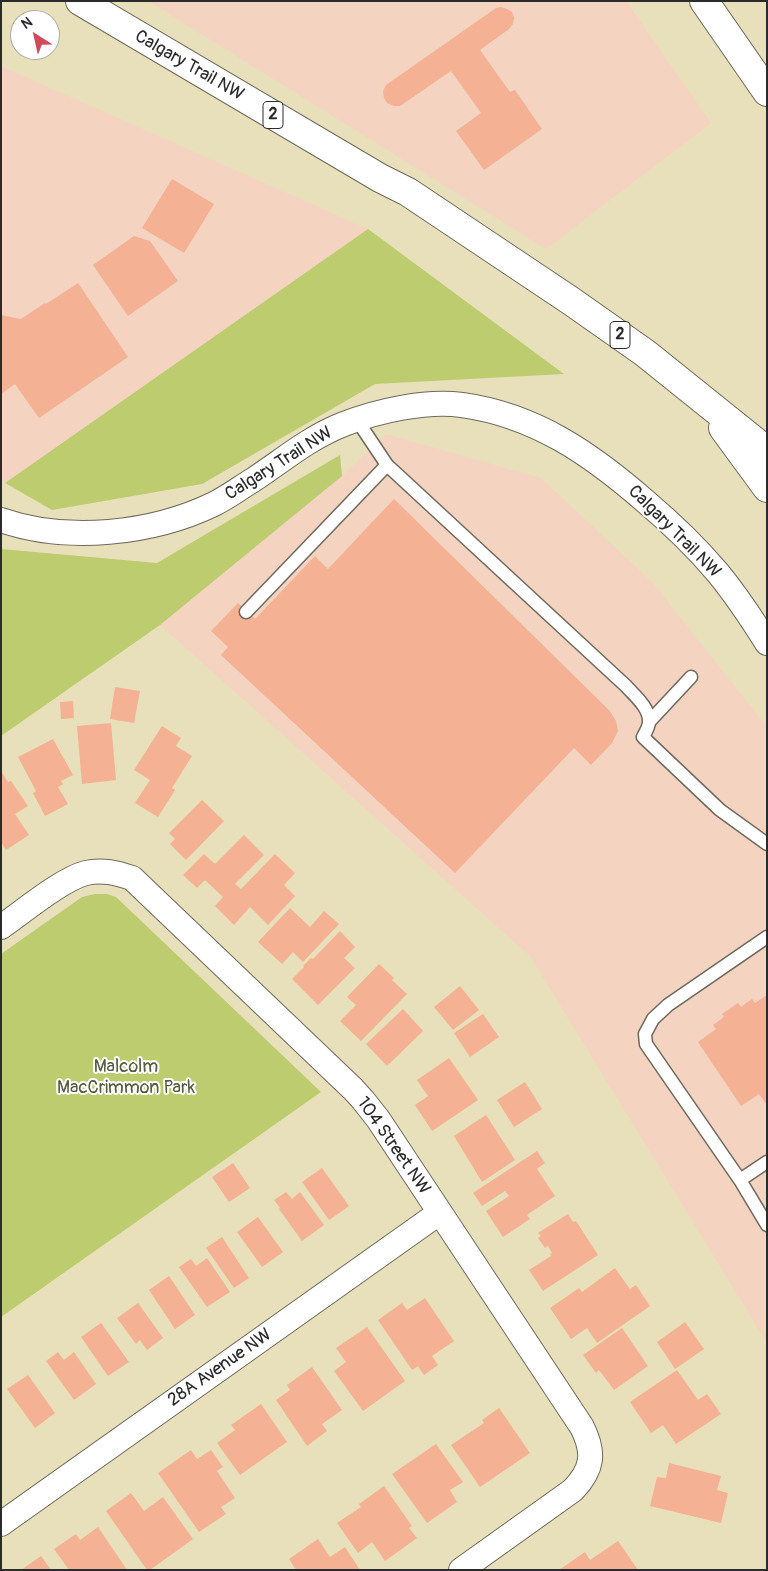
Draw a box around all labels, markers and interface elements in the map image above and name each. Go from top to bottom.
north arrow [10,10,60,60]
text: N [18,13,35,33]
street label: Calgary Trail NW [131,26,247,106]
road number: 2 [263,102,283,128]
road number: 2 [610,322,630,348]
street label: Calgary Trail NW [221,422,337,506]
street label: Calgary Trail NW [623,481,725,583]
park label: Malcolm MacCrimmon Park [57,1056,195,1098]
street label: 104 Street NW [351,1093,435,1199]
street label: 28A Avenue NW [164,1324,276,1412]

